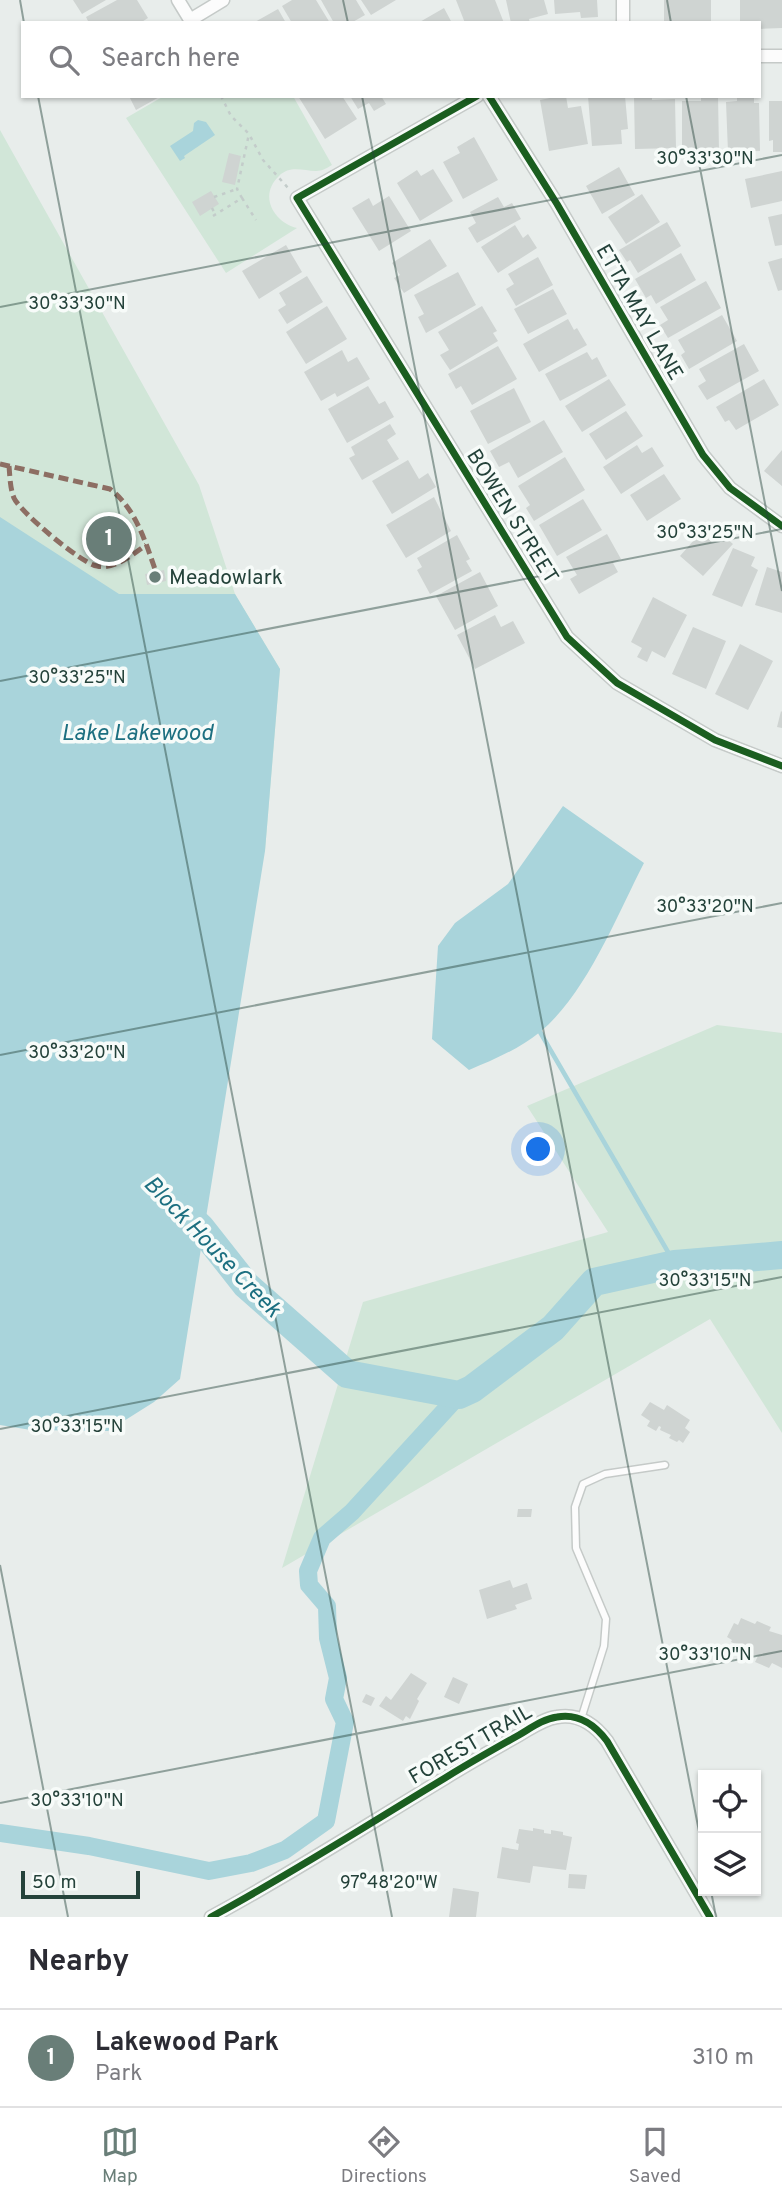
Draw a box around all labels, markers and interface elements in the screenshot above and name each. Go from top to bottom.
search box [21,21,761,98]
icon: search [45,41,83,79]
text: Search here [101,43,240,76]
text: 30°33'30"N [656,148,754,171]
street label: ETTA MAY LANE [589,240,689,386]
text: 30°33'30"N [28,293,126,316]
street label: BOWEN STREET [460,444,564,589]
pin: 1 [86,513,132,565]
text: 30°33'25"N [656,522,754,545]
place label: Meadowlark [169,565,283,592]
marker: Meadowlark [147,569,163,585]
text: 30°33'25"N [28,667,126,690]
water label: Lake Lakewood [61,720,214,749]
text: 30°33'20"N [656,896,754,919]
text: 30°33'20"N [28,1042,126,1065]
your location [521,1132,555,1166]
water label: Block House Creek [136,1171,286,1325]
text: 30°33'15"N [659,1270,752,1293]
text: 30°33'15"N [31,1416,124,1439]
text: 30°33'10"N [658,1644,752,1667]
street label: FOREST TRAIL [404,1699,538,1792]
map controls [698,1770,761,1896]
button: locate [698,1770,761,1833]
text: 30°33'10"N [30,1790,124,1813]
button: layers [698,1833,761,1896]
scale bar [21,1868,140,1900]
text: 50 m [32,1871,77,1895]
text: 97°48'20"W [340,1872,438,1895]
text: Nearby [28,1944,129,1981]
text: Lakewood Park [95,2027,279,2060]
text: 1 [46,2044,56,2073]
text: 310 m [692,2044,754,2073]
text: Park [95,2060,142,2089]
tab: Map [101,2123,139,2189]
tab: Directions [341,2123,427,2189]
tab: Saved [629,2123,681,2189]

